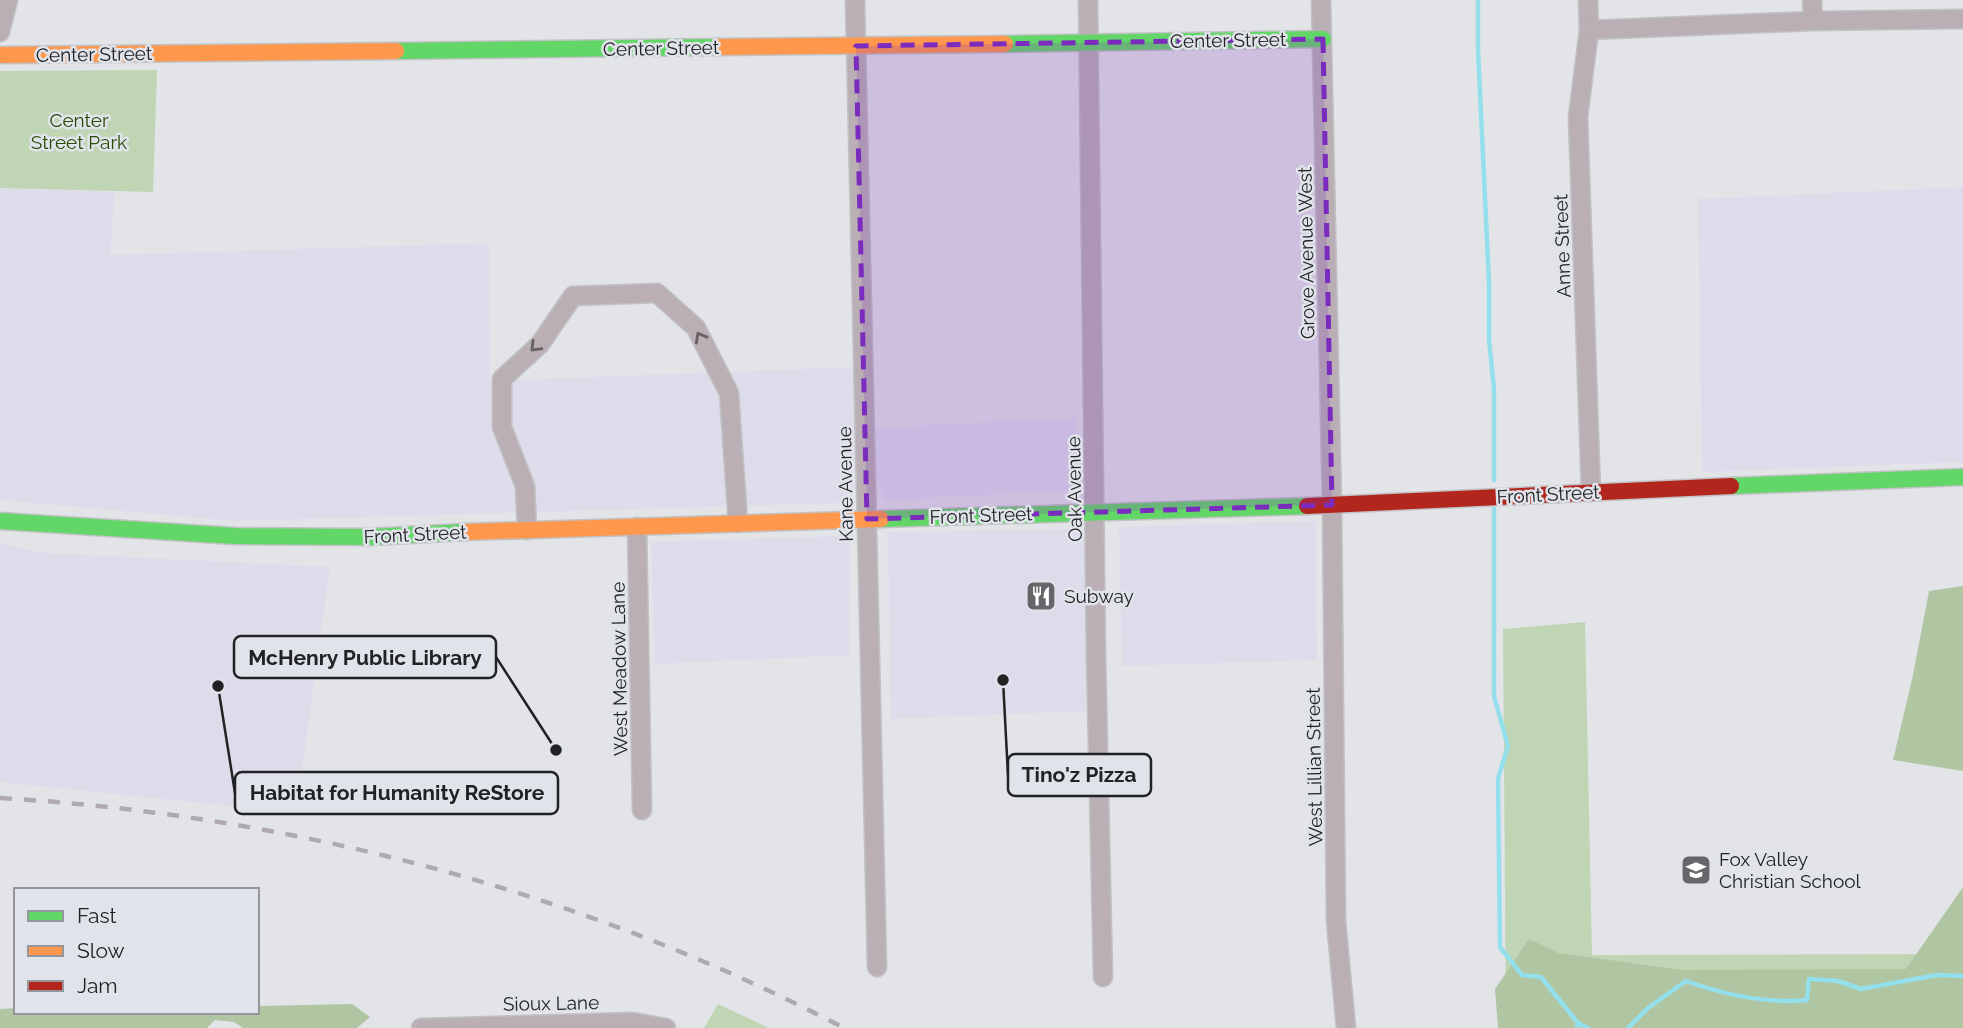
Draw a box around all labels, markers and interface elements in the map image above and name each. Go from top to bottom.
street label: Center Street [1170,28,1287,52]
street label: Center Street [603,36,720,60]
street label: Center Street [36,42,153,66]
park label: Center Street Park [31,109,127,153]
street label: Grove Avenue West [1293,166,1319,339]
street label: Anne Street [1549,193,1575,298]
one-way arrow [695,332,709,345]
one-way arrow [531,339,544,352]
street label: Kane Avenue [833,426,857,542]
street label: Oak Avenue [1062,436,1086,542]
street label: Front Street [1496,480,1601,508]
street label: Front Street [929,502,1033,528]
street label: Front Street [363,520,468,548]
restaurant icon: Subway [1024,579,1058,613]
street label: West Meadow Lane [606,582,632,756]
place label: Subway [1064,585,1134,607]
callout: McHenry Public Library [234,636,496,678]
text: McHenry Public Library [248,645,482,670]
street label: West Lillian Street [1302,687,1326,847]
callout: Tino'z Pizza [1008,754,1151,796]
text: Tino'z Pizza [1022,762,1136,787]
callout: Habitat for Humanity ReStore [235,772,558,814]
text: Habitat for Humanity ReStore [250,780,545,805]
place label: Fox Valley Christian School [1719,848,1862,892]
school or university icon: Fox Valley Christian School [1679,853,1713,887]
legend [14,888,259,1014]
text: Fast [77,903,117,928]
text: Slow [77,938,125,963]
text: Jam [77,973,118,998]
street label: Sioux Lane [503,991,599,1015]

